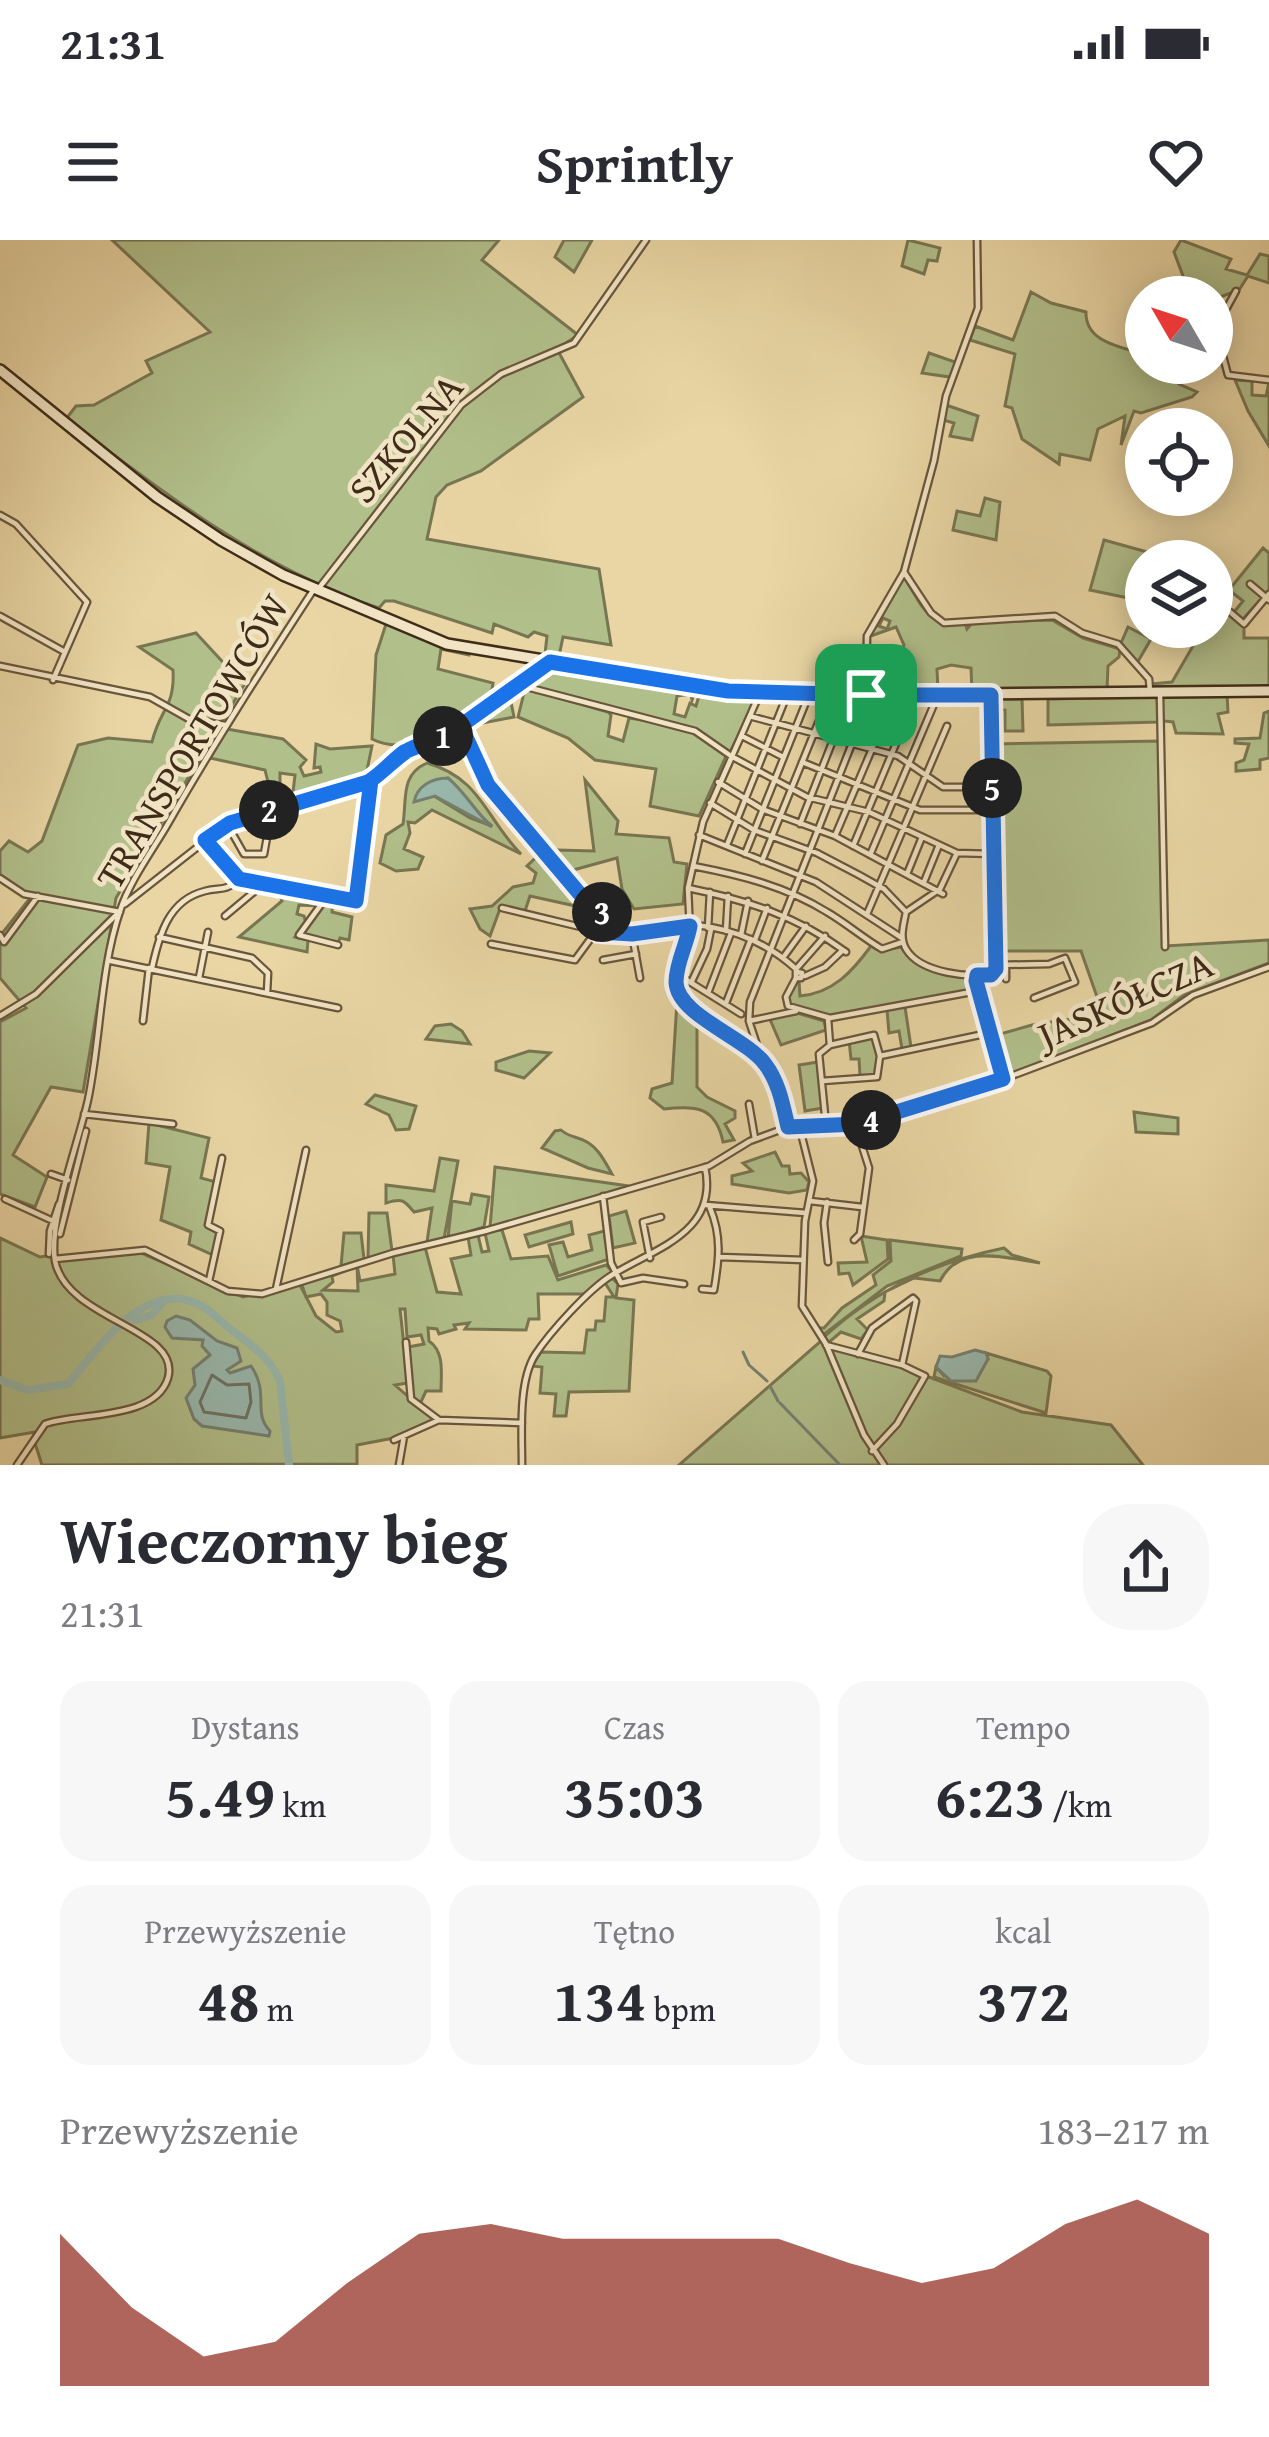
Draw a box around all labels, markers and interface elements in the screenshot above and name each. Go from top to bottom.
text: 21:31 [60,10,166,75]
text: Sprintly [536,123,733,202]
icon: menu [60,129,126,195]
icon: heart [1143,129,1209,195]
north arrow [1125,276,1233,384]
map controls [1125,276,1233,648]
street label: SZKOLNA [333,360,476,515]
button: locate [1125,408,1233,516]
button: layers [1125,540,1233,648]
street label: TRANSPORTOWCÓW [81,582,302,899]
pin [815,644,917,746]
icon: arrive [833,662,899,728]
pin: 1 [413,706,473,766]
text: 1 [434,712,452,760]
pin: 5 [962,758,1022,818]
text: 5 [983,764,1001,812]
pin: 2 [239,780,299,840]
text: 2 [260,786,278,834]
pin: 3 [572,882,632,942]
text: 3 [593,888,611,936]
street label: JASKÓŁCZA [1024,934,1222,1064]
pin: 4 [841,1090,901,1150]
text: 4 [862,1096,880,1144]
text: Wieczorny bieg [60,1490,507,1587]
button: share [1083,1504,1209,1630]
text: 21:31 [60,1584,145,1641]
text: Dystans [191,1703,300,1751]
text: Czas [604,1703,665,1751]
text: Tempo [976,1703,1071,1751]
text: 5.49 [165,1751,275,1839]
text: 35:03 [564,1751,705,1839]
text: 6:23 [935,1751,1045,1839]
text: km [275,1781,326,1829]
text: /km [1045,1781,1112,1829]
text: Przewyższenie [145,1907,346,1955]
text: Tętno [594,1907,675,1955]
text: kcal [995,1907,1052,1955]
text: 48 [197,1955,259,2043]
text: 134 [553,1955,647,2043]
text: 372 [977,1955,1070,2043]
text: m [259,1985,294,2033]
text: bpm [647,1985,716,2033]
text: Przewyższenie [60,2101,299,2158]
text: 183–217 m [1037,2101,1209,2158]

